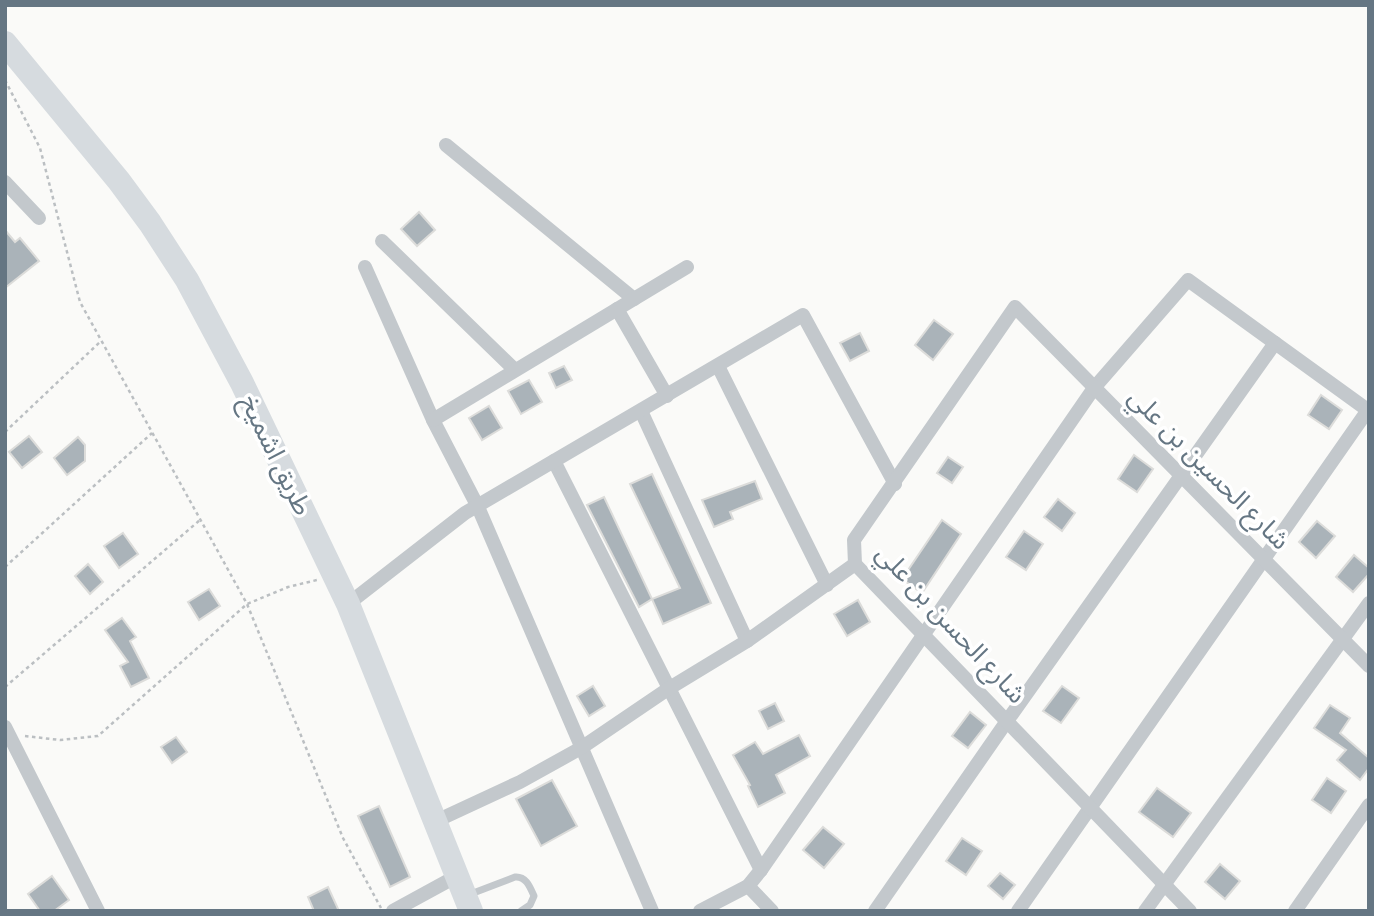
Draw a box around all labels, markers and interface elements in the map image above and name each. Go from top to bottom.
street label: شارع الحسين بن علي [1119,382,1296,559]
street label: طريق اشميخ [230,390,318,522]
street label: شارع الحسن بن علي [867,538,1033,713]

